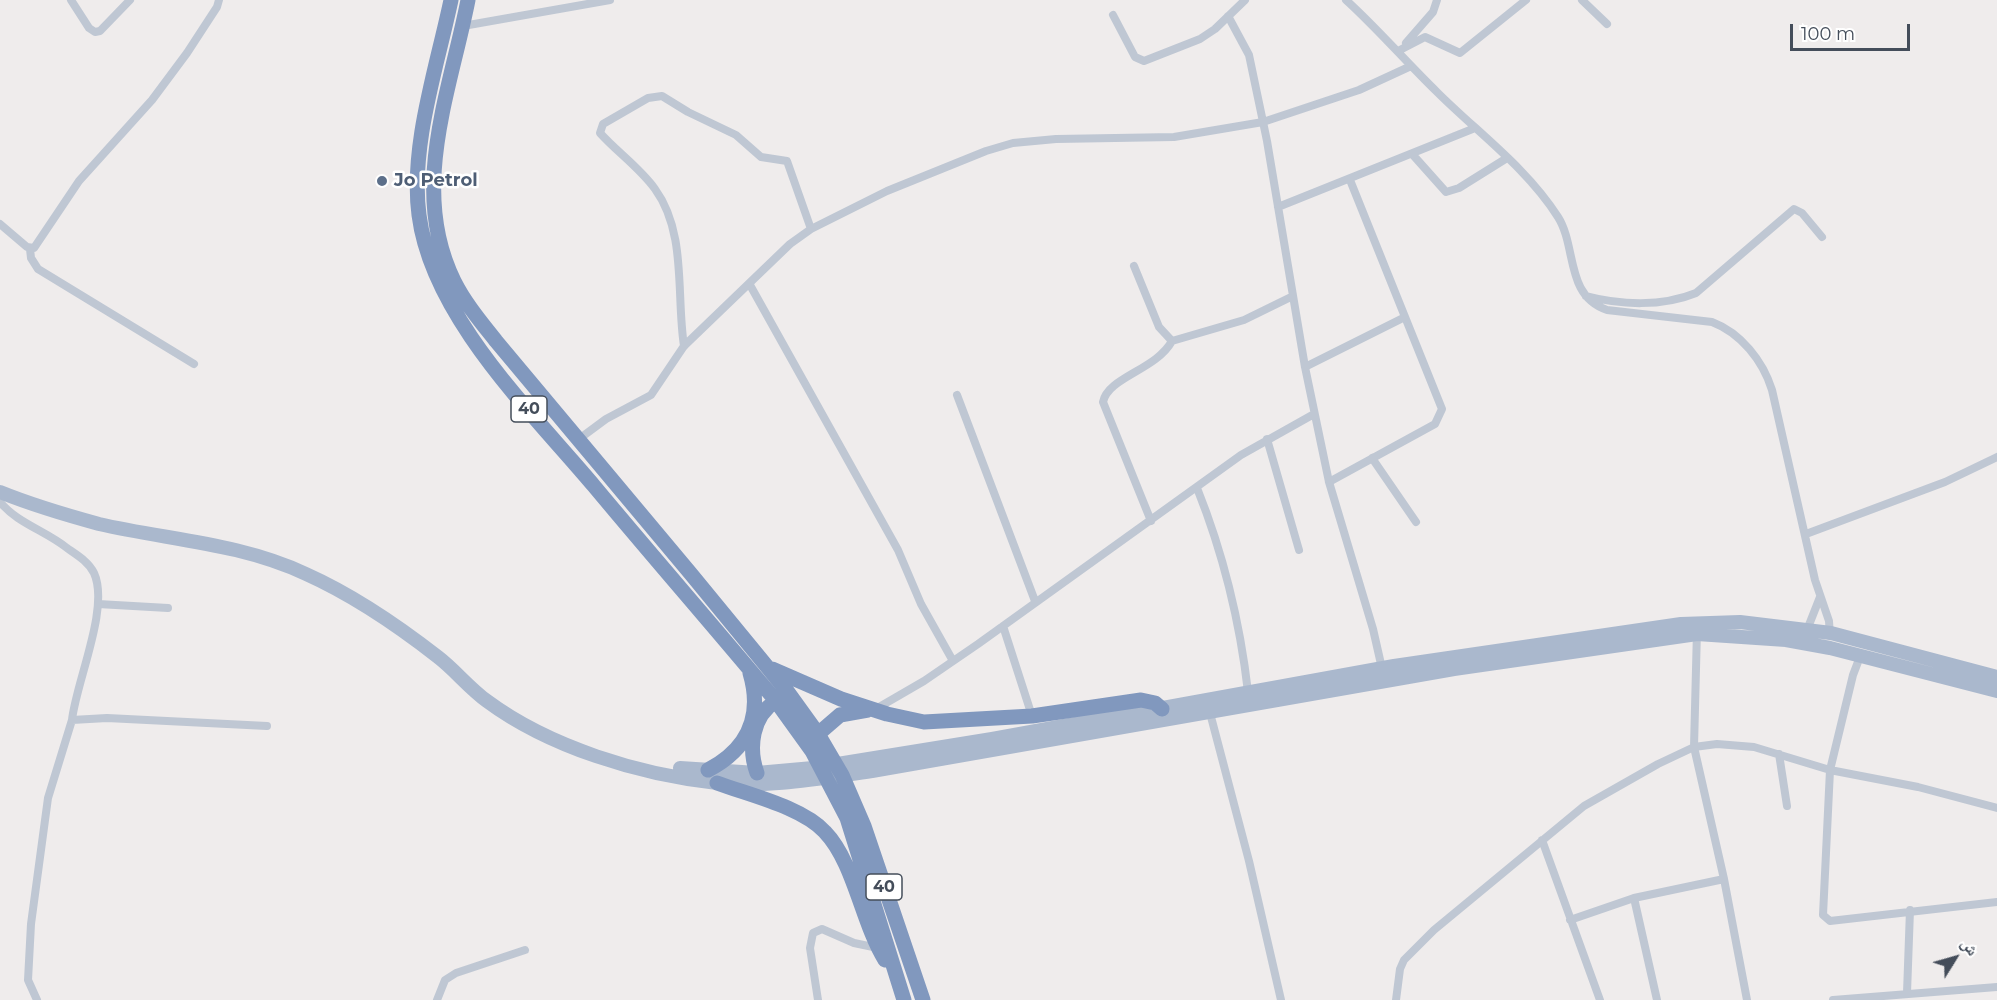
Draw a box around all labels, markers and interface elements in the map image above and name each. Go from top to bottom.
scale bar [1793,12,1913,50]
text: 100 m [1801,23,1855,45]
place label: Jo Petrol [394,170,478,192]
marker: Jo Petrol [375,174,389,188]
road number: 40 [511,396,547,422]
road number: 40 [866,874,902,900]
north arrow [1925,928,1985,988]
text: ش [1957,934,1982,959]

